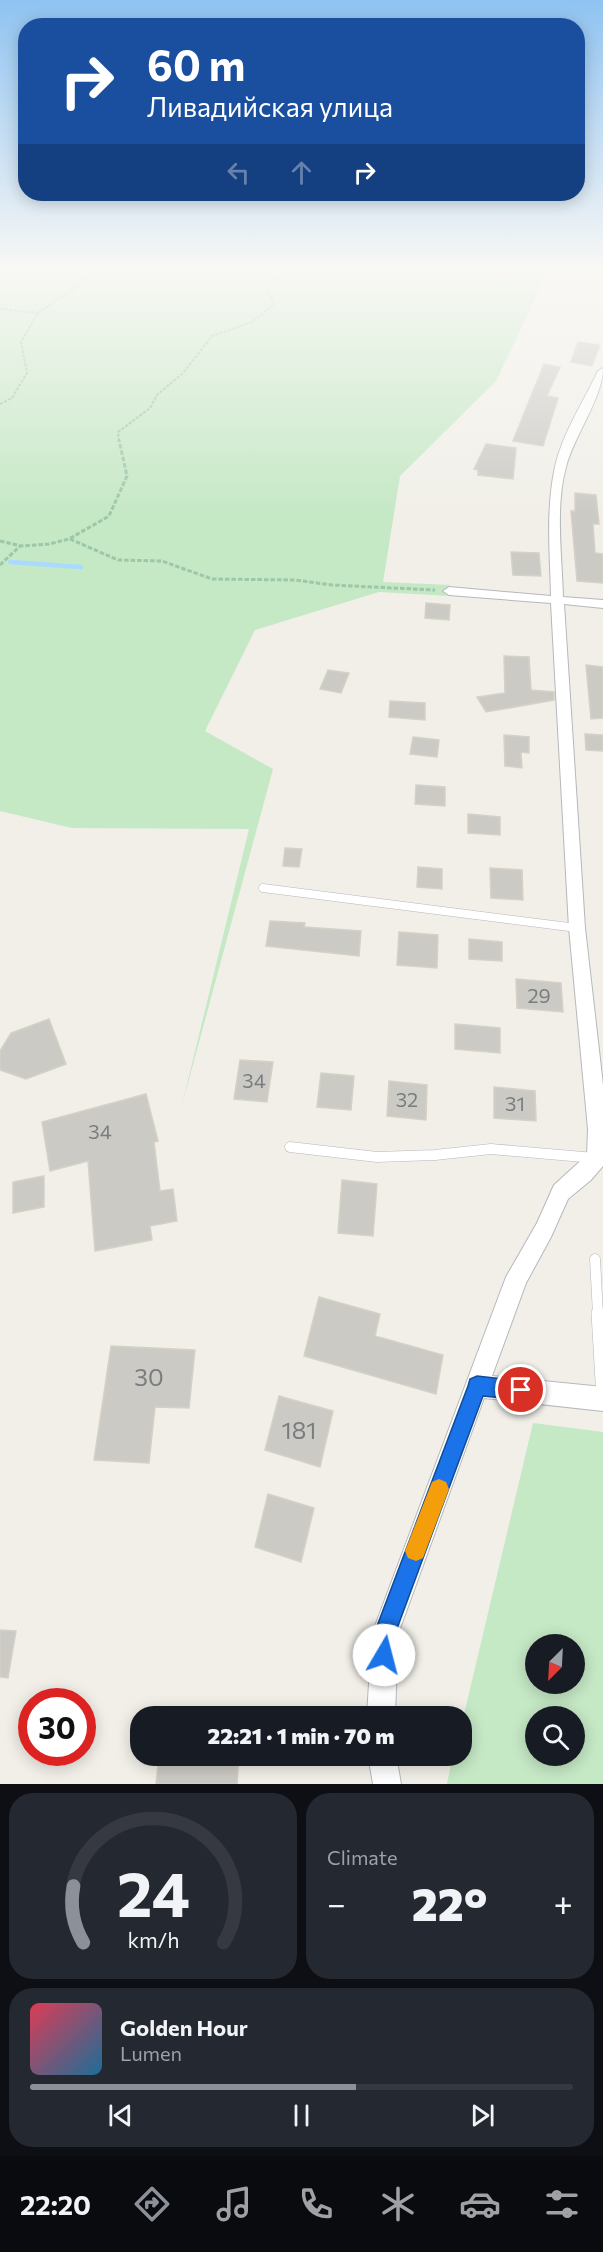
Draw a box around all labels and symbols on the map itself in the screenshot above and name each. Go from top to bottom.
house number: 29 [527,983,551,1007]
house number: 34 [242,1068,266,1092]
house number: 32 [396,1087,418,1111]
house number: 31 [505,1091,525,1115]
house number: 34 [88,1119,112,1143]
house number: 30 [134,1362,164,1391]
pin [495,1364,546,1415]
house number: 181 [281,1415,317,1444]
position arrow [352,1623,416,1687]
north arrow [525,1634,585,1694]
speed limit sign: 30 [18,1688,96,1766]

